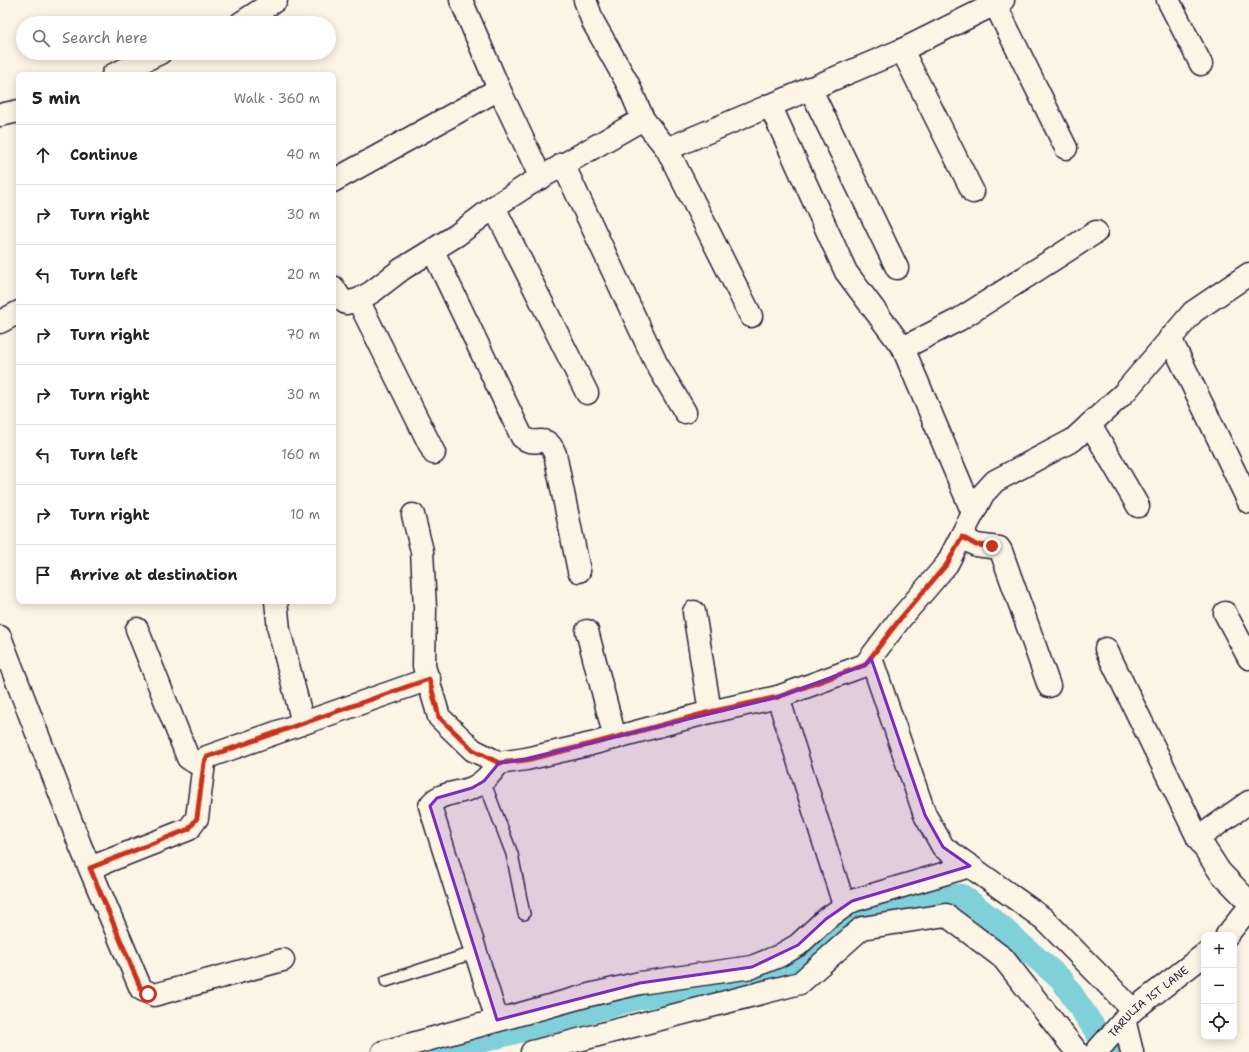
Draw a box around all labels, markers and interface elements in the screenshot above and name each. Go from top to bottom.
search box [16,16,336,60]
icon: search [30,27,52,49]
text: Search here [62,28,148,48]
text: 5 min [32,87,80,109]
text: Walk · 360 m [234,90,320,107]
icon: ahead [32,144,54,166]
text: Continue [70,145,138,165]
text: 40 m [286,146,320,163]
icon: right [32,204,54,226]
text: Turn right [70,205,150,225]
text: 30 m [286,206,320,223]
icon: left [32,264,54,286]
text: Turn left [70,265,138,285]
text: 20 m [287,266,320,283]
icon: right [32,324,54,346]
text: Turn right [70,325,150,345]
text: 70 m [286,326,320,343]
icon: right [32,384,54,406]
text: Turn right [70,385,150,405]
text: 30 m [286,386,320,403]
icon: left [32,444,54,466]
text: Turn left [70,445,138,465]
text: 160 m [282,446,320,463]
icon: right [32,504,54,526]
text: Turn right [70,505,150,525]
text: 10 m [290,506,320,523]
route end [983,537,1001,555]
icon: arrive [32,564,54,586]
text: Arrive at destination [70,565,238,585]
map controls [1201,932,1237,1040]
button: + [1201,932,1237,968]
street label: TARULIA 1ST LANE [1105,963,1192,1041]
button: − [1201,968,1237,1004]
route start [139,985,157,1003]
button: locate [1201,1004,1237,1040]

